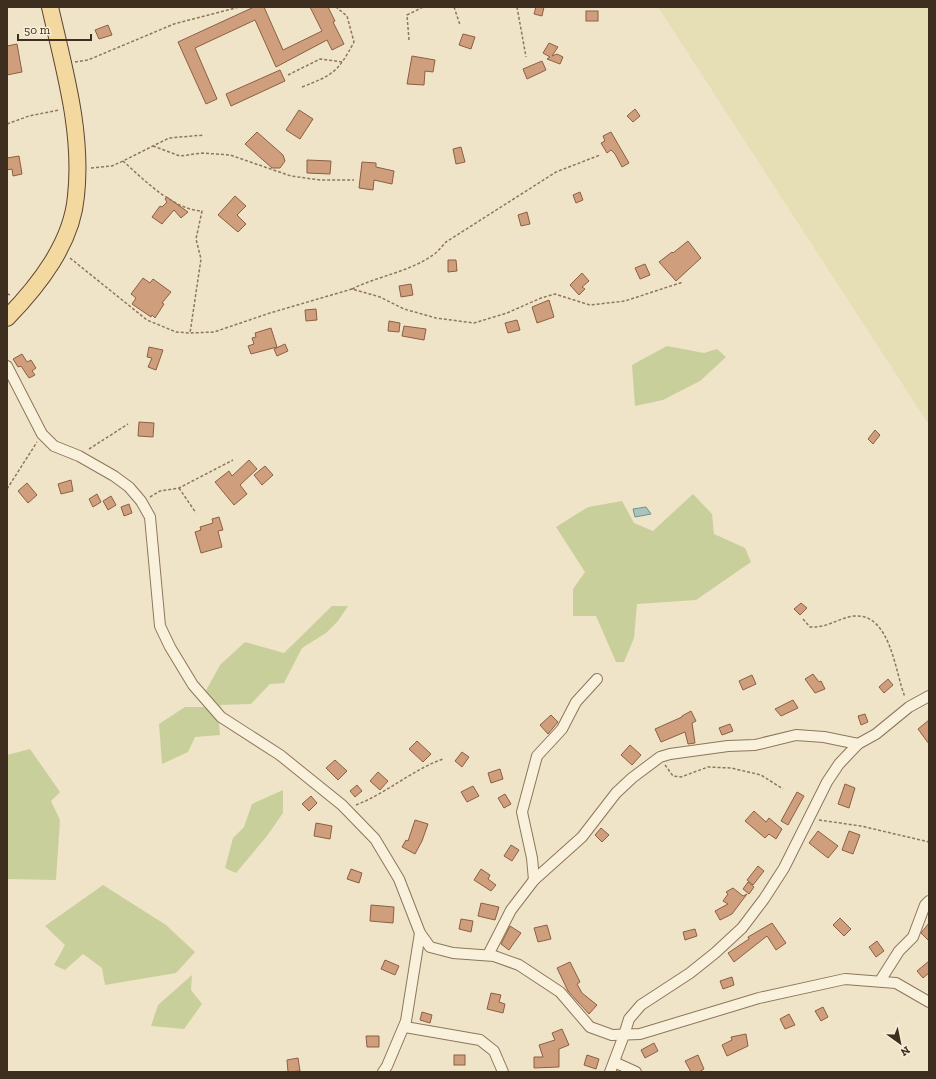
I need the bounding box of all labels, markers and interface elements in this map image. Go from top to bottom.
scale bar [18,16,91,42]
text: 50 m [24,23,51,37]
north arrow [880,1023,920,1063]
text: N [898,1043,912,1059]

